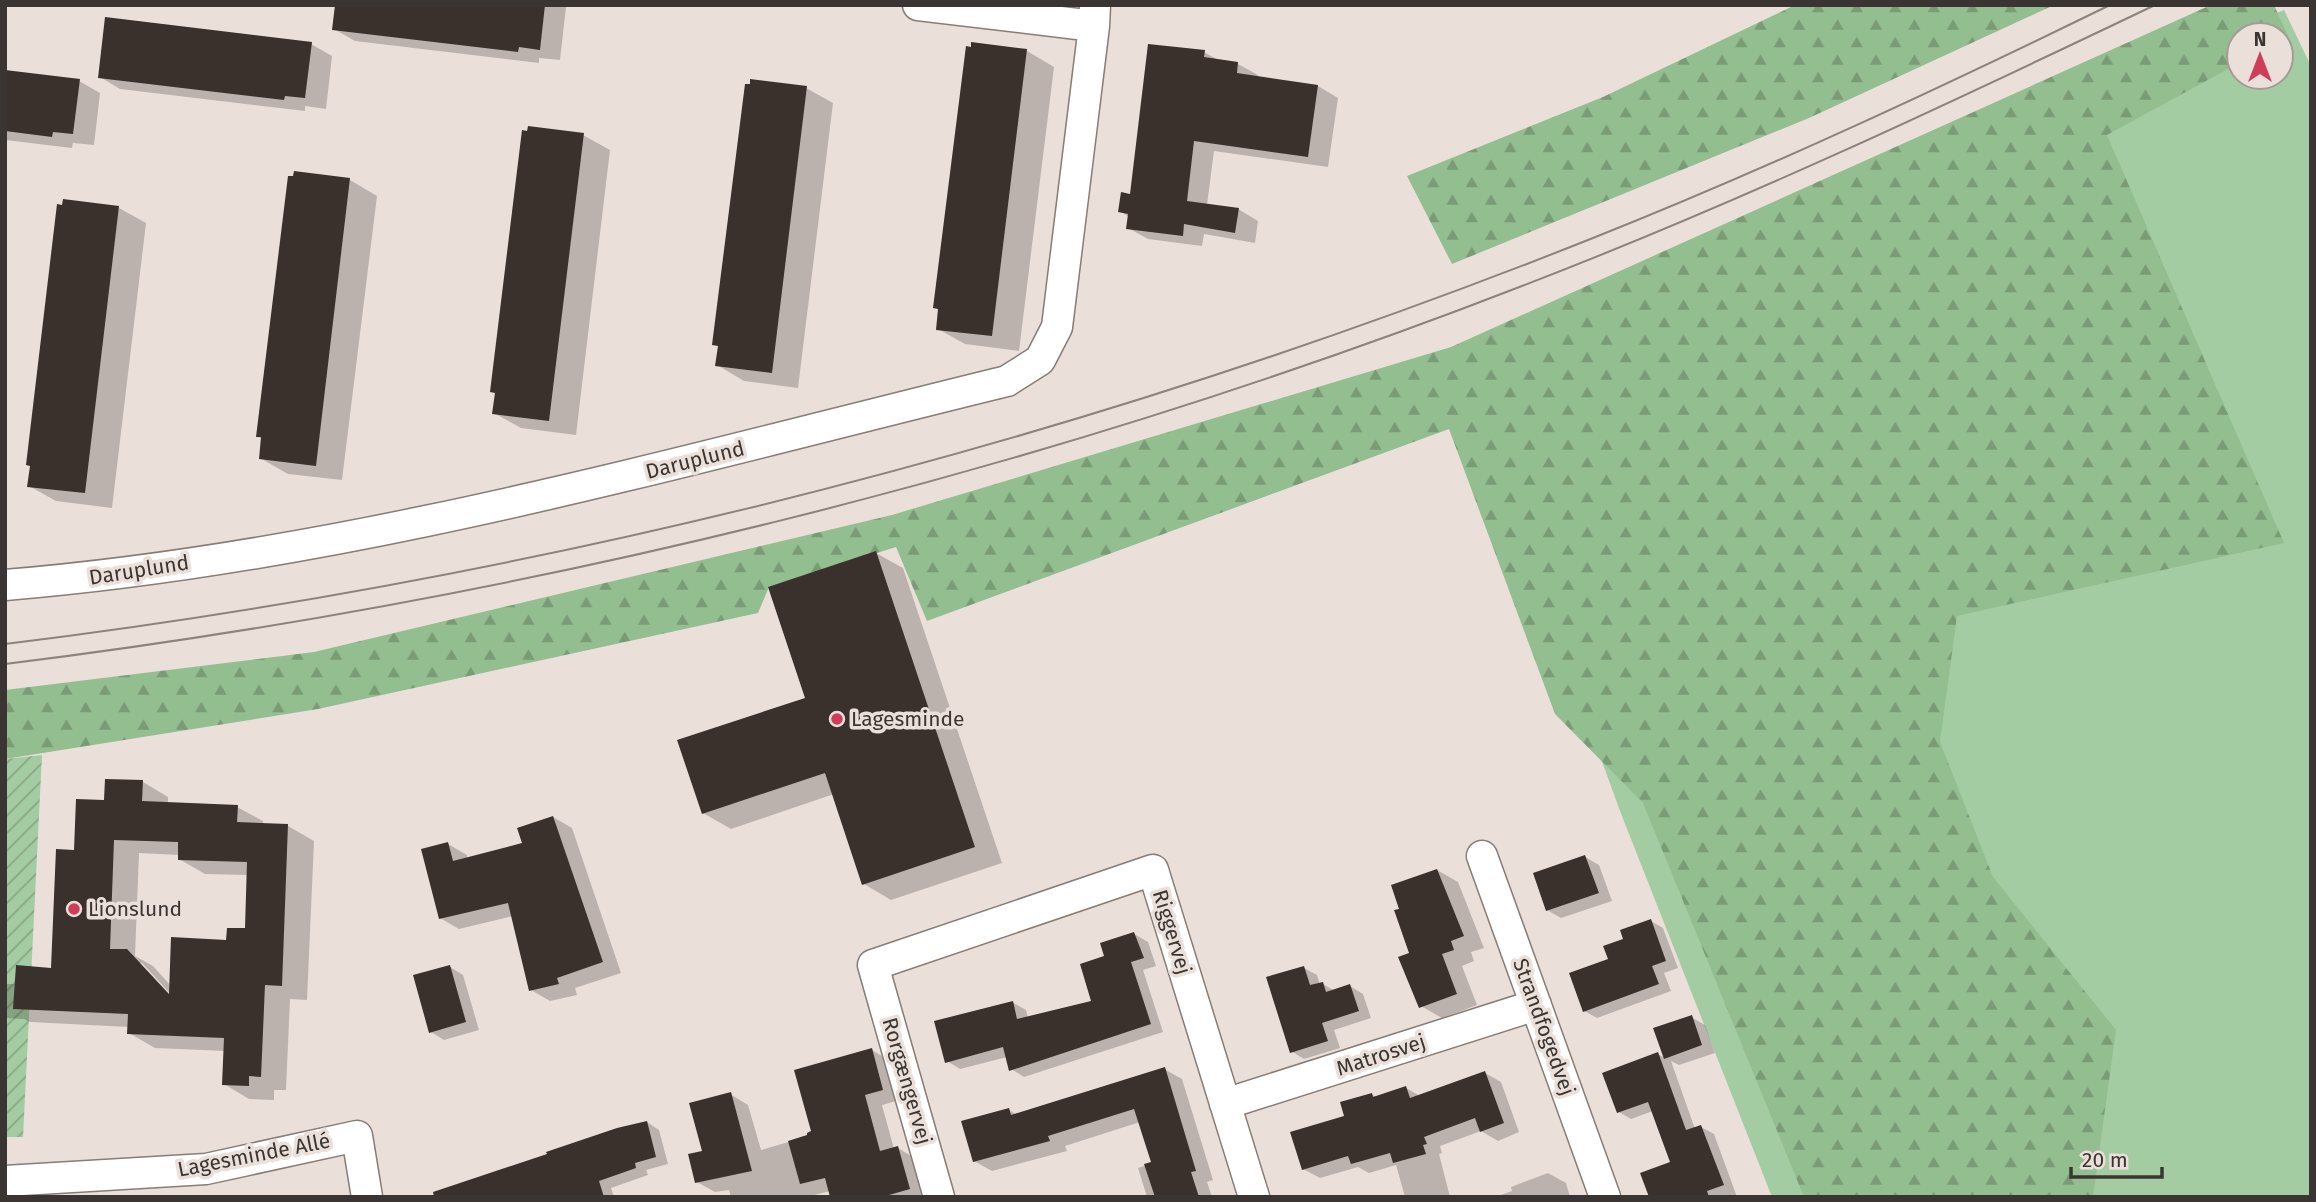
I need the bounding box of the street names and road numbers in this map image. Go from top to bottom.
street label: Daruplund [643,435,747,485]
street label: Daruplund [87,549,191,591]
street label: Riggervej [1147,886,1197,978]
street label: Strandfogedvej [1507,955,1581,1099]
street label: Rorgængervej [876,1015,938,1147]
street label: Matrosvej [1333,1028,1429,1082]
street label: Lagesminde Allé [176,1127,332,1183]

